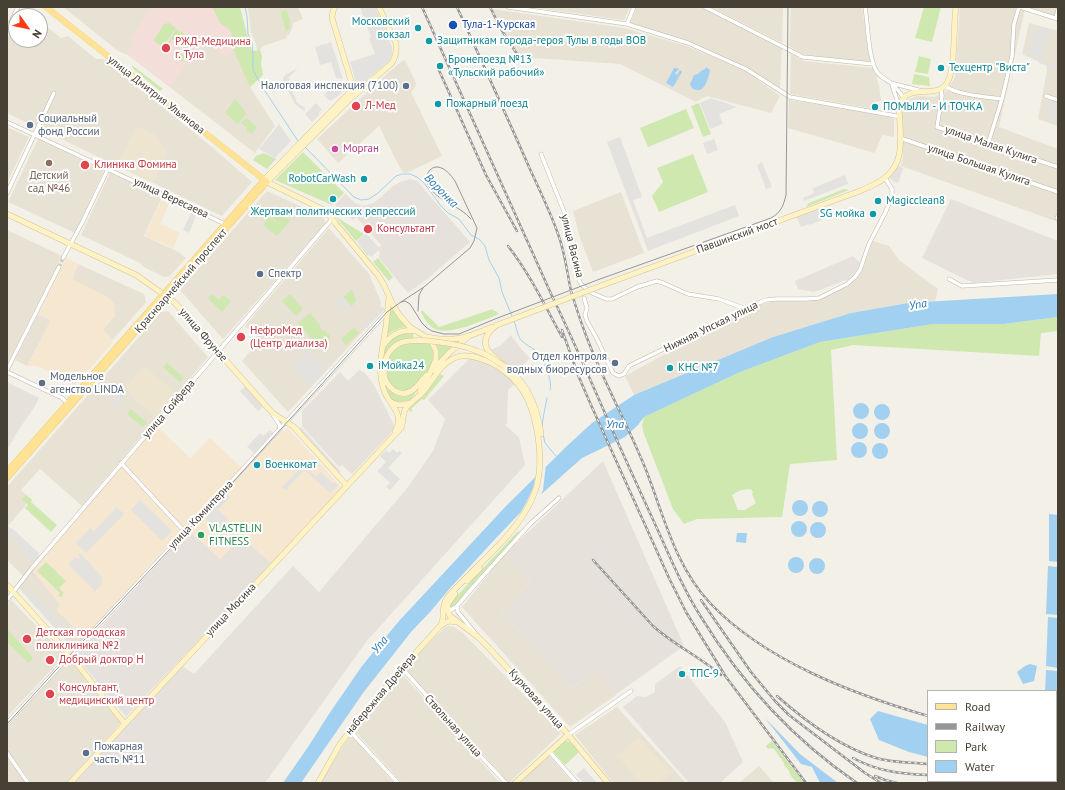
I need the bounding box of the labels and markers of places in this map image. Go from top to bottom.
place label: Московский вокзал [352,15,410,41]
place label: Тула-1-Курская [462,18,535,32]
marker: Тула-1-Курская [447,19,459,31]
marker: Московский вокзал [413,23,423,33]
place label: Защитникам города-героя Тулы в годы ВОВ [437,34,646,48]
place label: РЖД-Медицина г. Тула [175,35,251,61]
marker: Защитникам города-героя Тулы в годы ВОВ [424,36,434,46]
marker: РЖД-Медицина г. Тула [160,42,172,54]
place label: Бронепоезд №13 «Тульский рабочий» [448,53,544,79]
marker: Бронепоезд №13 «Тульский рабочий» [435,61,445,71]
place label: Техцентр "Виста" [949,61,1030,75]
marker: Техцентр "Виста" [936,63,946,73]
place label: Налоговая инспекция (7100) [261,79,398,93]
marker: Налоговая инспекция (7100) [401,81,411,91]
place label: Пожарный поезд [446,97,528,111]
place label: Л-Мед [365,99,396,113]
marker: Пожарный поезд [433,99,443,109]
marker: Л-Мед [350,100,362,112]
place label: ПОМЫЛИ - И ТОЧКА [883,100,982,114]
marker: ПОМЫЛИ - И ТОЧКА [870,102,880,112]
place label: Социальный фонд России [38,112,100,138]
marker: Социальный фонд России [25,120,35,130]
place label: Морган [343,142,379,156]
marker: Морган [330,144,340,154]
marker: Детский сад №46 [44,158,54,168]
place label: Клиника Фомина [94,158,177,172]
marker: Клиника Фомина [79,159,91,171]
place label: Детский сад №46 [28,169,70,195]
place label: RobotCarWash [288,172,356,186]
marker: RobotCarWash [359,174,369,184]
marker: Жертвам политических репрессий [328,194,338,204]
place label: Magicclean8 [886,194,945,208]
marker: Magicclean8 [873,196,883,206]
place label: Жертвам политических репрессий [250,205,416,219]
place label: SG мойка [820,207,865,221]
marker: SG мойка [868,209,878,219]
place label: Консультант [377,222,435,236]
marker: Консультант [362,223,374,235]
place label: Спектр [268,267,301,281]
marker: Спектр [255,269,265,279]
place label: НефроМед (Центр диализа) [250,324,328,350]
marker: НефроМед (Центр диализа) [235,331,247,343]
place label: Отдел контроля водных биоресурсов [507,350,607,376]
marker: Отдел контроля водных биоресурсов [610,358,620,368]
place label: iМойка24 [378,359,424,373]
marker: iМойка24 [365,361,375,371]
place label: КНС №7 [678,361,719,375]
marker: КНС №7 [665,363,675,373]
place label: Модельное агенство LINDA [50,370,124,396]
marker: Модельное агенство LINDA [37,378,47,388]
place label: Военкомат [265,458,317,472]
marker: Военкомат [252,460,262,470]
place label: VLASTELIN FITNESS [209,522,262,548]
marker: VLASTELIN FITNESS [196,530,206,540]
place label: Детская городская поликлиника №2 [36,626,125,652]
marker: Детская городская поликлиника №2 [21,633,33,645]
place label: Добрый доктор Н [59,653,144,667]
marker: Добрый доктор Н [44,654,56,666]
place label: ТПС-9 [690,667,719,681]
marker: ТПС-9 [677,669,687,679]
place label: Консультант, медицинский центр [59,681,154,707]
marker: Консультант, медицинский центр [44,688,56,700]
place label: Пожарная часть №11 [94,740,145,766]
marker: Пожарная часть №11 [81,748,91,758]

